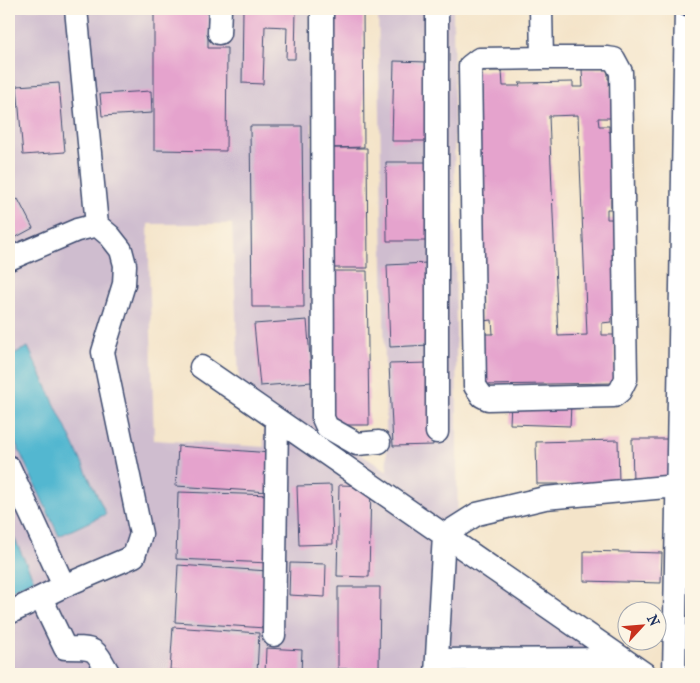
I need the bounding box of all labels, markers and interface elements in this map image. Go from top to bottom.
north arrow [618,600,668,650]
text: N [643,612,663,629]

